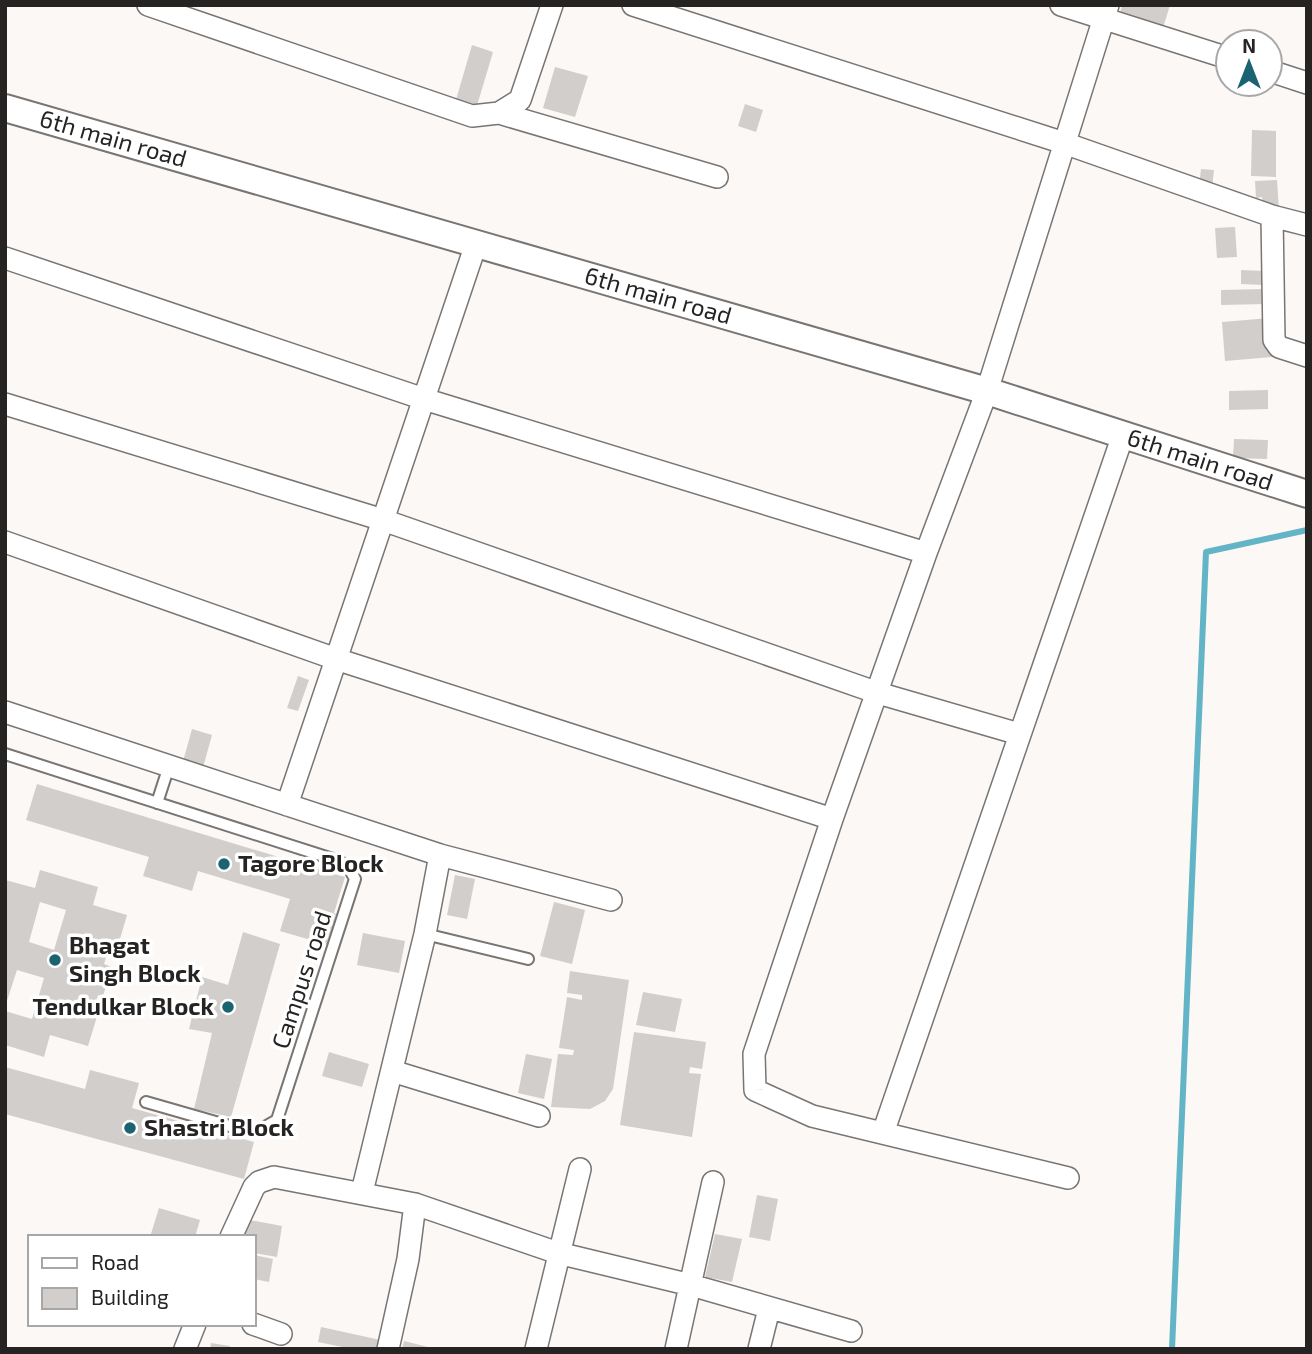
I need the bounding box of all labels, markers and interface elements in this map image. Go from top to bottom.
north arrow [1214,28,1284,98]
text: N [1242,34,1256,57]
street label: 6th main road [37,103,190,172]
street label: 6th main road [582,260,735,329]
street label: 6th main road [1124,421,1277,496]
place label: Tagore Block [238,848,384,877]
marker: Tagore Block [216,856,232,872]
street label: Campus road [265,907,336,1052]
place label: Bhagat Singh Block [69,930,201,987]
marker: Bhagat Singh Block [47,952,63,968]
place label: Tendulkar Block [32,991,215,1020]
marker: Tendulkar Block [220,999,236,1015]
place label: Shastri Block [144,1112,294,1141]
marker: Shastri Block [122,1120,138,1136]
legend [28,1235,256,1326]
text: Road [91,1249,139,1274]
text: Building [91,1284,169,1309]

